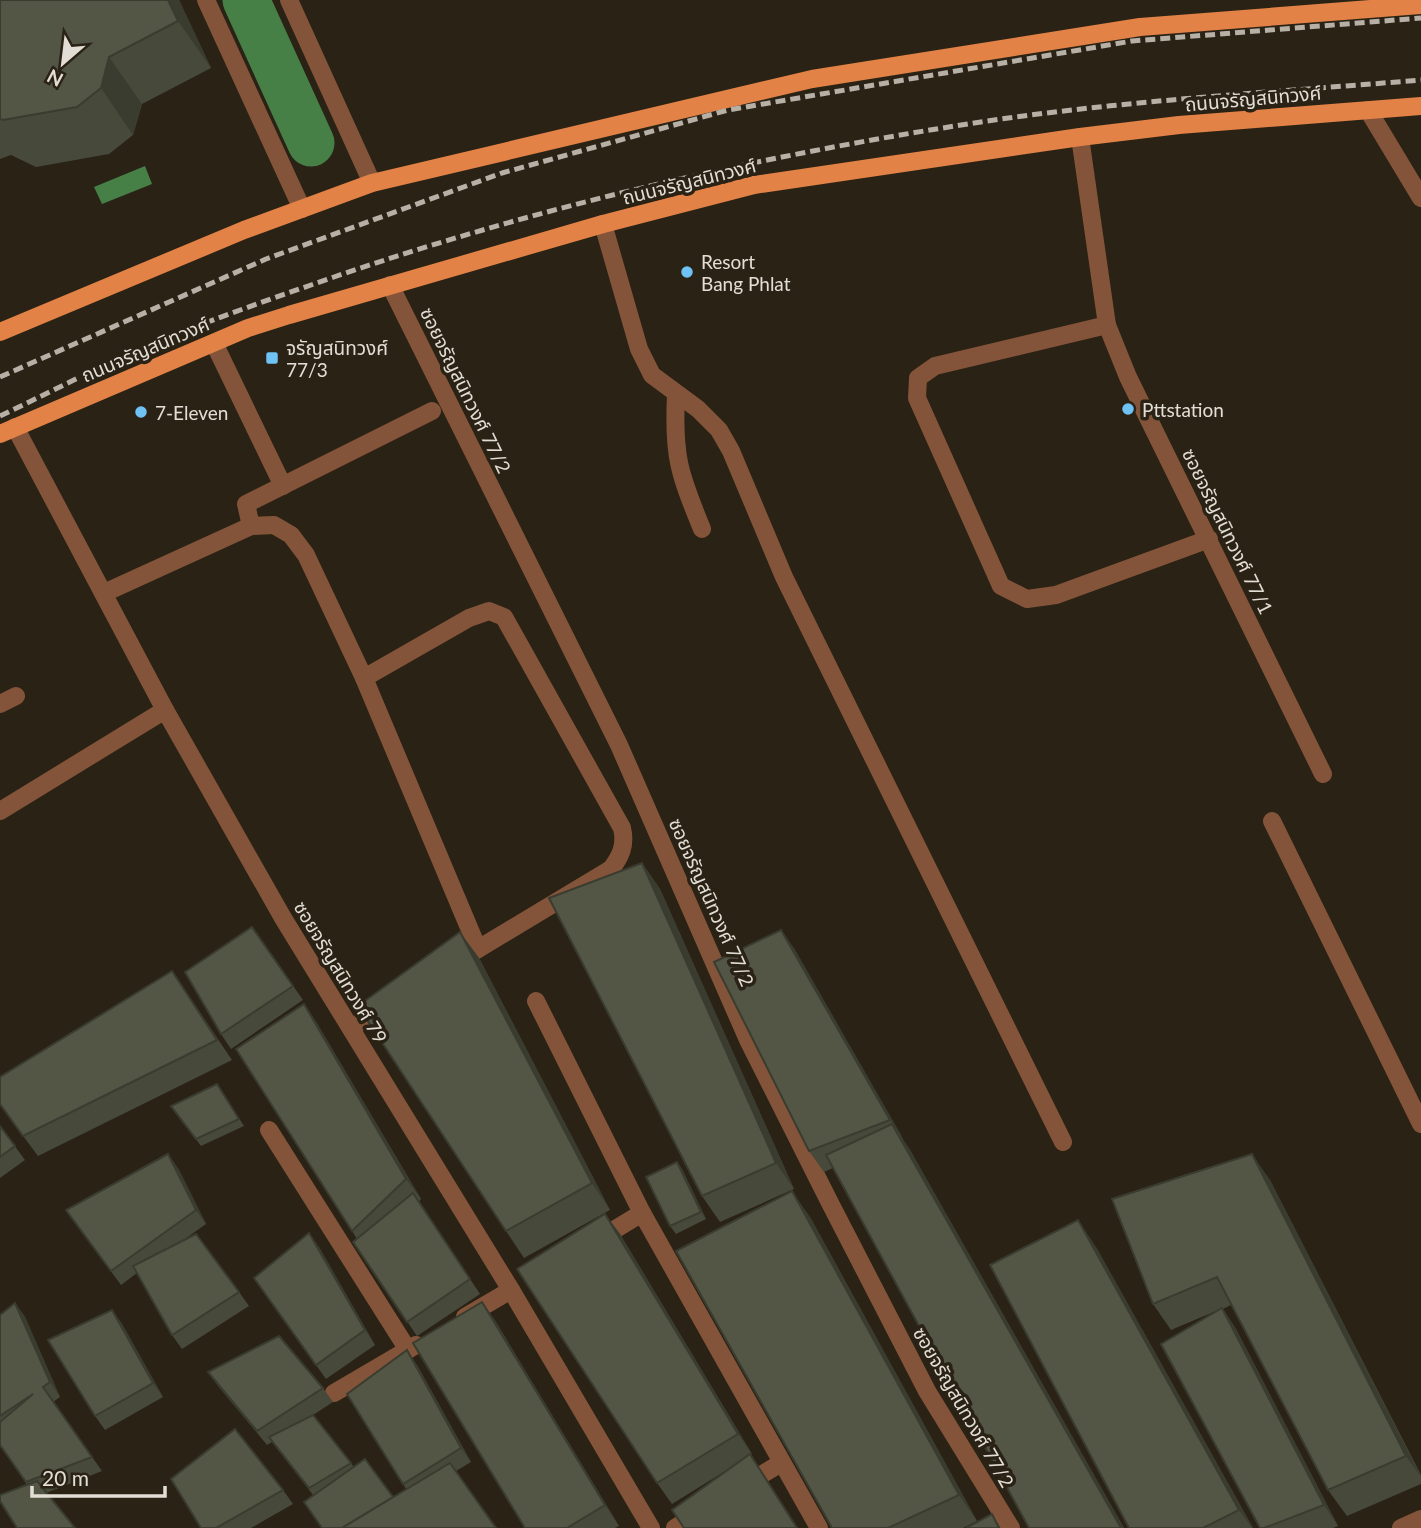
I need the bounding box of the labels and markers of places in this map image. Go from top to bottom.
place label: Resort Bang Phlat [701,250,791,295]
marker: Resort Bang Phlat [679,264,695,280]
place label: จรัญสนิทวงศ์ 77/3 [286,336,388,381]
marker: จรัญสนิทวงศ์ 77/3 [264,350,280,366]
place label: Pttstation [1142,398,1224,421]
place label: 7-Eleven [155,401,228,424]
marker: Pttstation [1120,401,1136,417]
marker: 7-Eleven [133,404,149,420]

